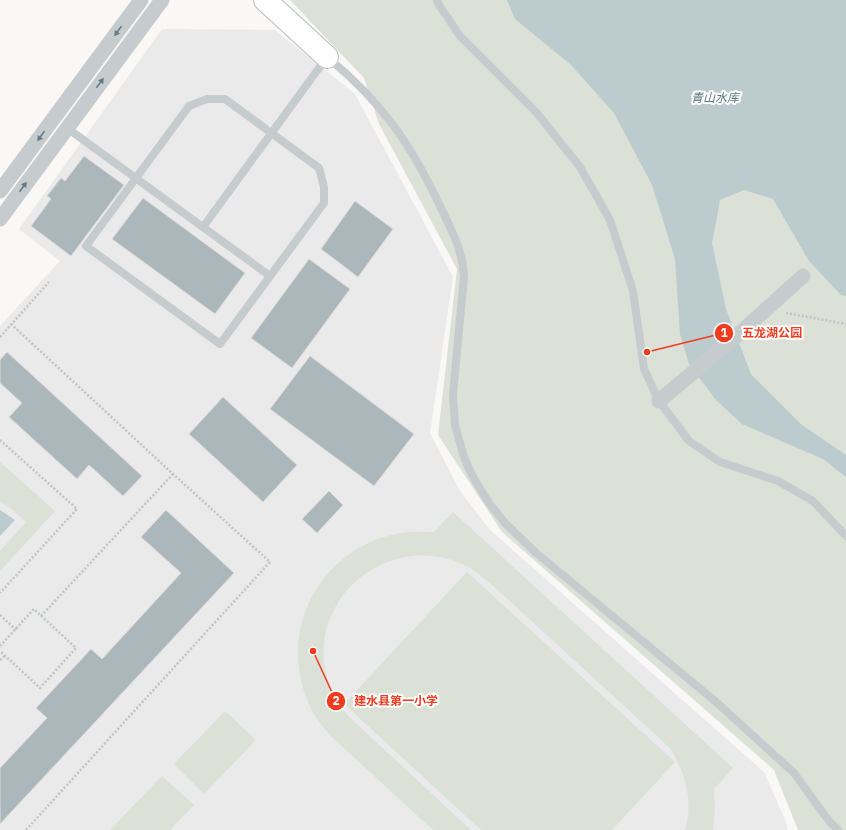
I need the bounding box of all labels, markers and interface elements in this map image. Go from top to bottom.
one-way arrow [114,26,122,37]
one-way arrow [96,77,104,88]
water label: 青山水库 [691,90,741,105]
one-way arrow [37,131,45,141]
one-way arrow [19,182,27,193]
callout: 五龙湖公园 [714,321,810,345]
text: 1 [720,325,728,340]
text: 五龙湖公园 [742,325,802,340]
callout: 建水县第一小学 [326,689,446,713]
text: 2 [332,693,340,708]
text: 建水县第一小学 [354,693,438,708]

